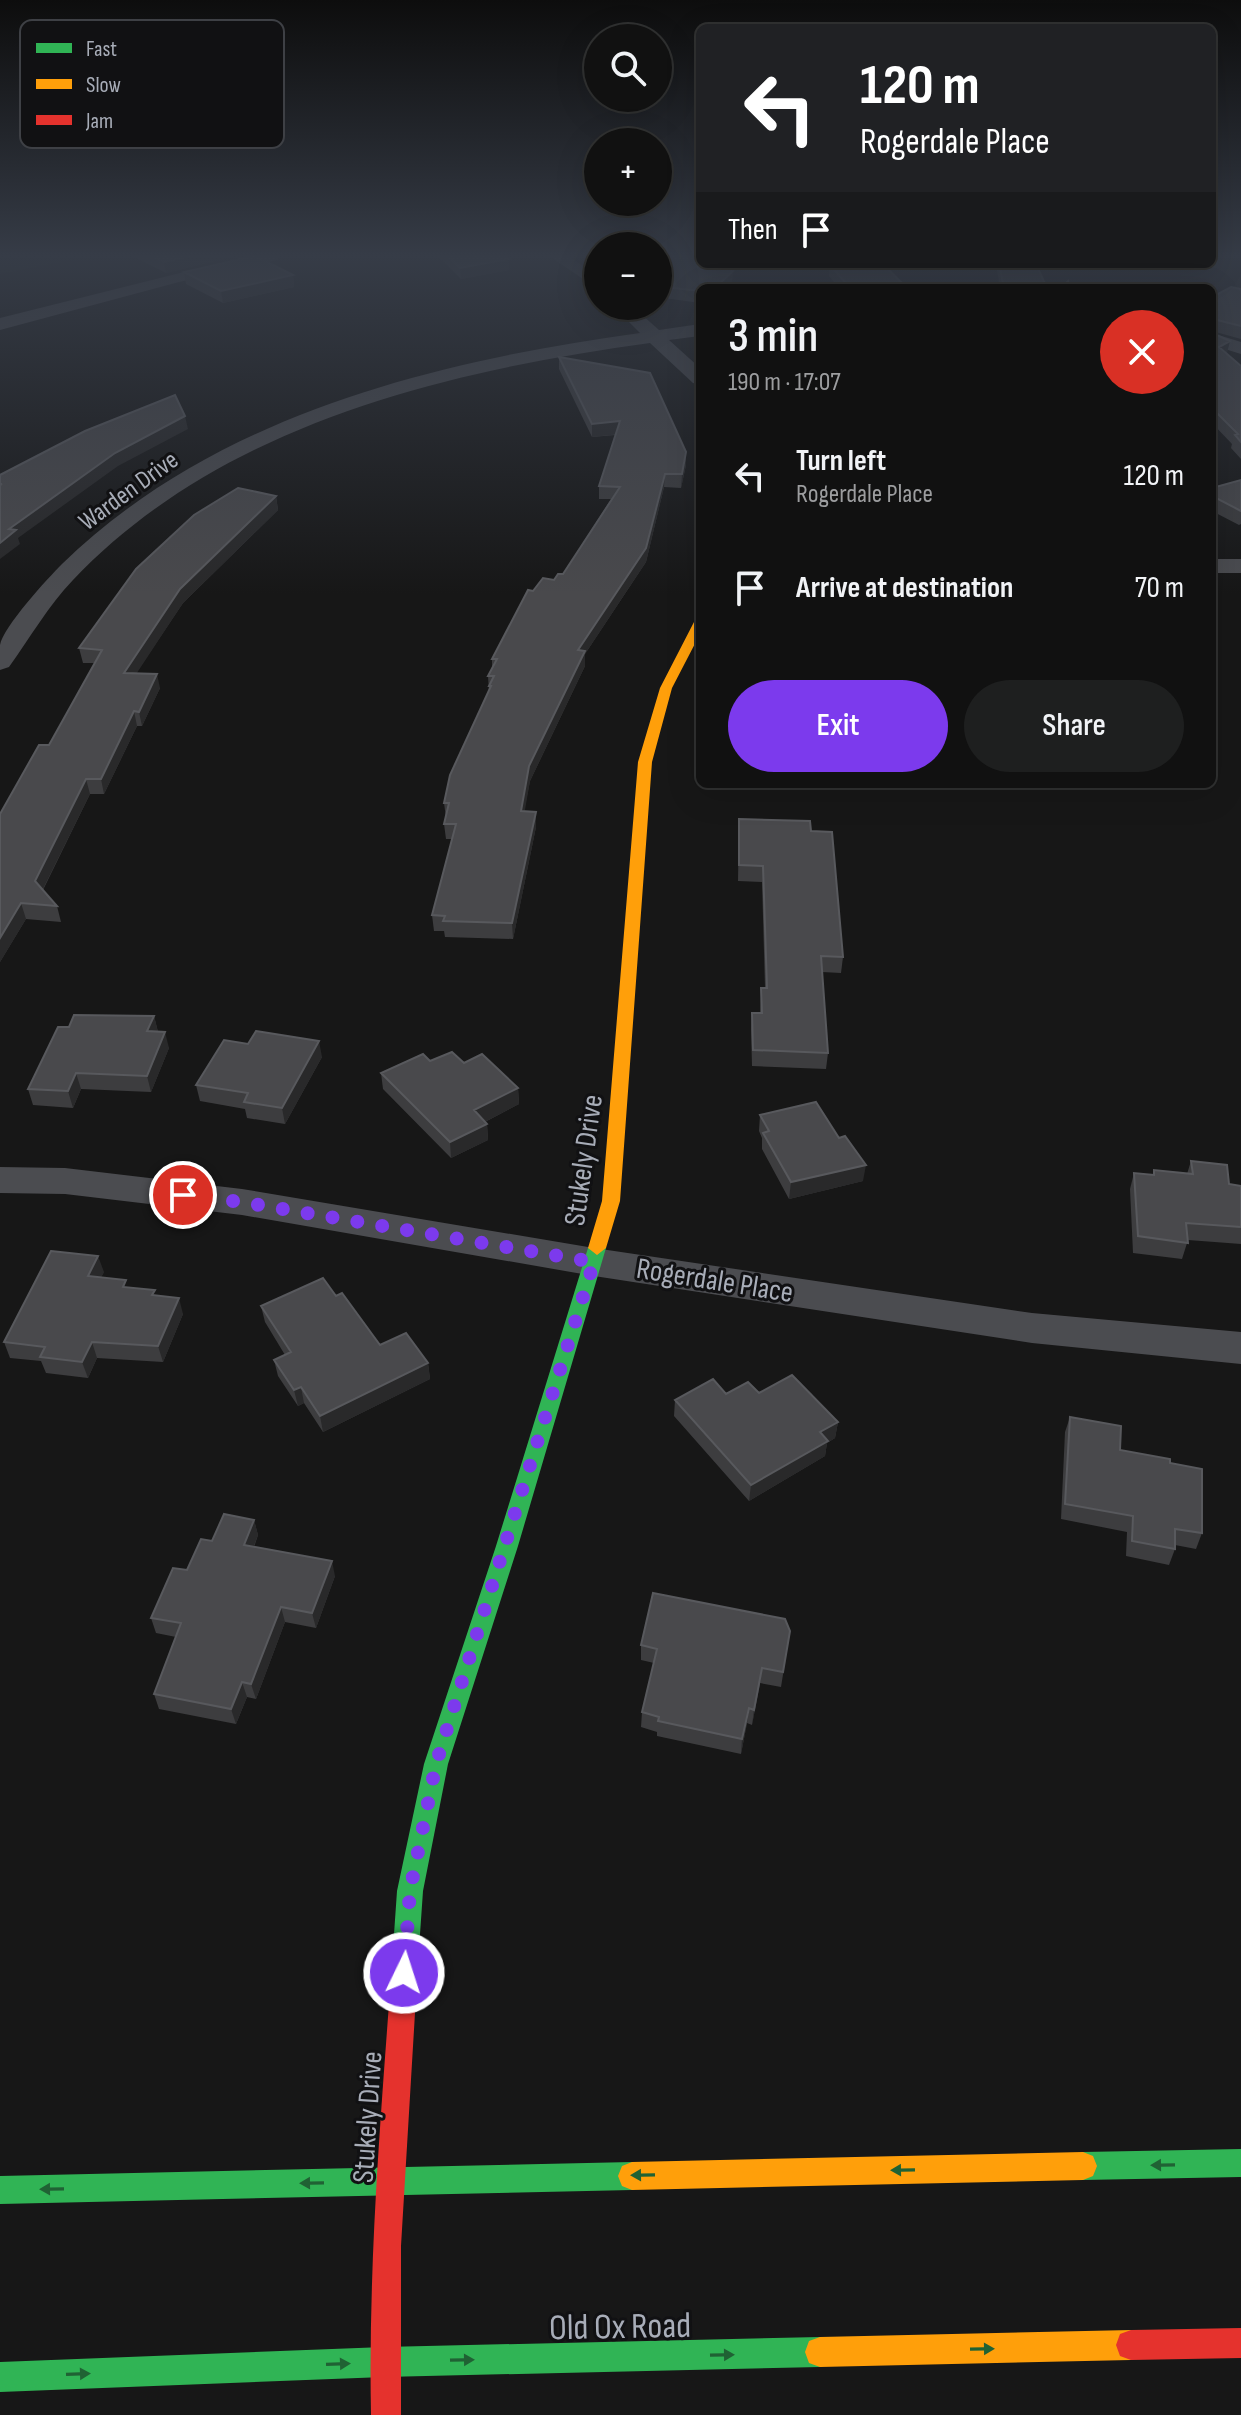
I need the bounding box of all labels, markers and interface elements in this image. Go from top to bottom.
legend [20,20,284,148]
map controls [584,24,672,320]
button: search [584,24,672,112]
text: Fast [86,36,117,63]
text: 120 m [860,53,980,120]
icon: left [728,56,832,160]
text: Slow [86,72,121,99]
text: Jam [85,108,113,135]
text: Rogerdale Place [860,121,1050,164]
button: + [584,128,672,216]
icon: arrive [794,208,838,252]
text: Then [728,212,778,248]
button: − [584,232,672,320]
text: 3 min [728,308,818,365]
button: close [1100,310,1184,394]
text: 190 m · 17:07 [728,367,841,398]
text: Turn left [796,443,886,479]
street label: Warden Drive [73,445,185,538]
icon: left [728,454,772,498]
text: 120 m [1123,458,1184,494]
text: Rogerdale Place [796,479,933,510]
icon: arrive [728,566,772,610]
text: Arrive at destination [796,570,1013,606]
text: 70 m [1135,570,1184,606]
button: Exit [728,680,948,772]
button: Share [964,680,1184,772]
street label: Stukely Drive [557,1092,611,1228]
pin [149,1161,217,1229]
icon: arrive [161,1173,205,1217]
street label: Rogerdale Place [634,1251,796,1311]
position arrow [362,1931,446,2015]
street label: Stukely Drive [345,2050,391,2184]
one-way arrow [1150,2158,1175,2171]
one-way arrow [890,2163,915,2176]
one-way arrow [630,2169,655,2182]
one-way arrow [299,2177,324,2189]
one-way arrow [39,2182,64,2195]
street label: Old Ox Road [549,2305,691,2350]
one-way arrow [970,2343,995,2355]
one-way arrow [710,2348,735,2361]
one-way arrow [450,2354,475,2367]
one-way arrow [326,2357,351,2370]
one-way arrow [66,2367,91,2380]

